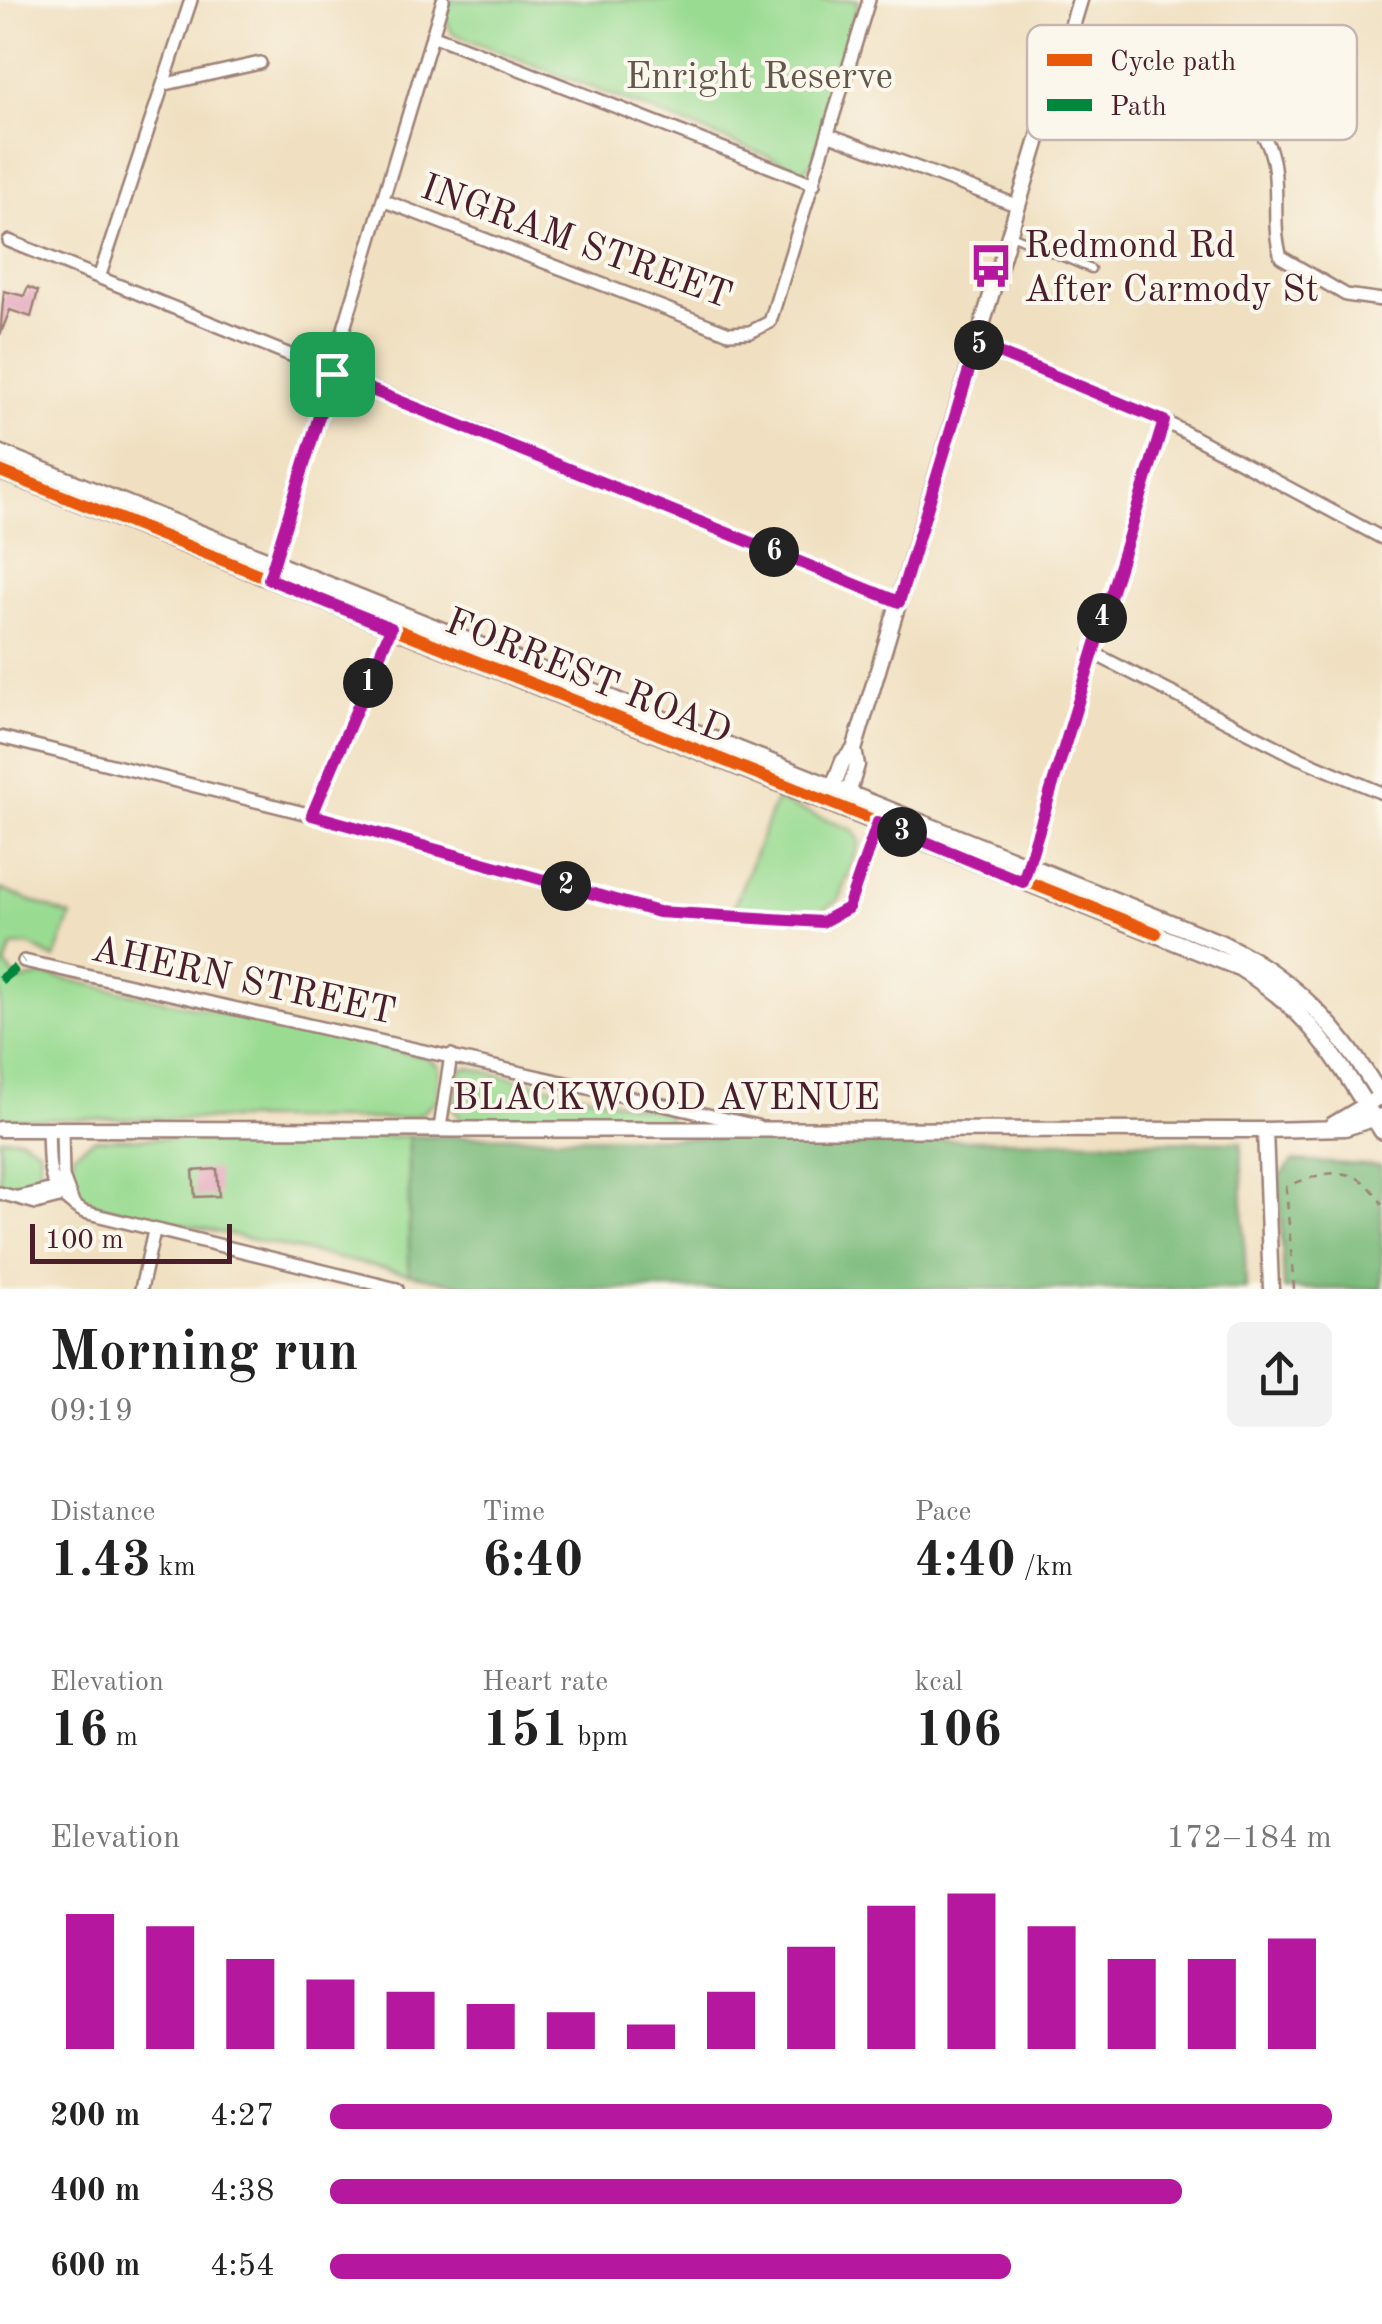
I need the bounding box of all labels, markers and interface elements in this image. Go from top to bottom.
legend [1027,25,1357,140]
text: Cycle path [1110,49,1236,77]
park label: Enright Reserve [625,59,893,97]
text: Path [1110,94,1167,122]
street label: INGRAM STREET [415,169,736,317]
place label: Redmond Rd After Carmody St [1024,228,1319,310]
bus stop icon: Redmond Rd After Carmody St [967,242,1015,290]
pin: 5 [954,320,1004,370]
text: 5 [971,331,987,359]
pin [290,332,375,417]
icon: arrive [305,347,360,402]
pin: 6 [749,527,799,577]
text: 6 [766,538,782,566]
pin: 4 [1077,593,1127,643]
street label: FORREST ROAD [440,603,736,752]
text: 4 [1094,604,1110,632]
pin: 1 [343,658,393,708]
text: 1 [360,669,376,697]
pin: 3 [877,807,927,857]
text: 3 [894,818,910,846]
pin: 2 [541,861,591,911]
text: 2 [558,872,574,900]
street label: AHERN STREET [88,931,399,1033]
street label: BLACKWOOD AVENUE [452,1080,880,1118]
scale bar [30,1219,232,1264]
text: 100 m [45,1227,124,1255]
button: share [1227,1322,1332,1427]
text: Morning run [50,1327,359,1382]
text: 09:19 [50,1396,133,1428]
text: Distance [50,1499,155,1527]
text: Time [482,1499,545,1527]
text: Pace [915,1499,971,1527]
text: 1.43 [50,1537,151,1587]
text: 6:40 [482,1537,583,1587]
text: 4:40 [915,1537,1016,1587]
text: km [151,1554,196,1582]
text: /km [1016,1554,1073,1582]
text: Elevation [50,1669,164,1697]
text: Heart rate [482,1669,608,1697]
text: kcal [915,1669,963,1697]
text: 16 [50,1707,108,1757]
text: 151 [482,1707,569,1757]
text: 106 [915,1707,1002,1757]
text: m [108,1724,138,1752]
text: bpm [569,1724,628,1752]
text: Elevation [50,1823,180,1855]
text: 172–184 m [1166,1823,1332,1855]
text: 200 m [50,2101,140,2133]
text: 4:27 [210,2101,275,2133]
text: 400 m [50,2176,140,2208]
text: 4:38 [210,2176,275,2208]
text: 600 m [50,2251,140,2283]
text: 4:54 [210,2251,275,2283]

